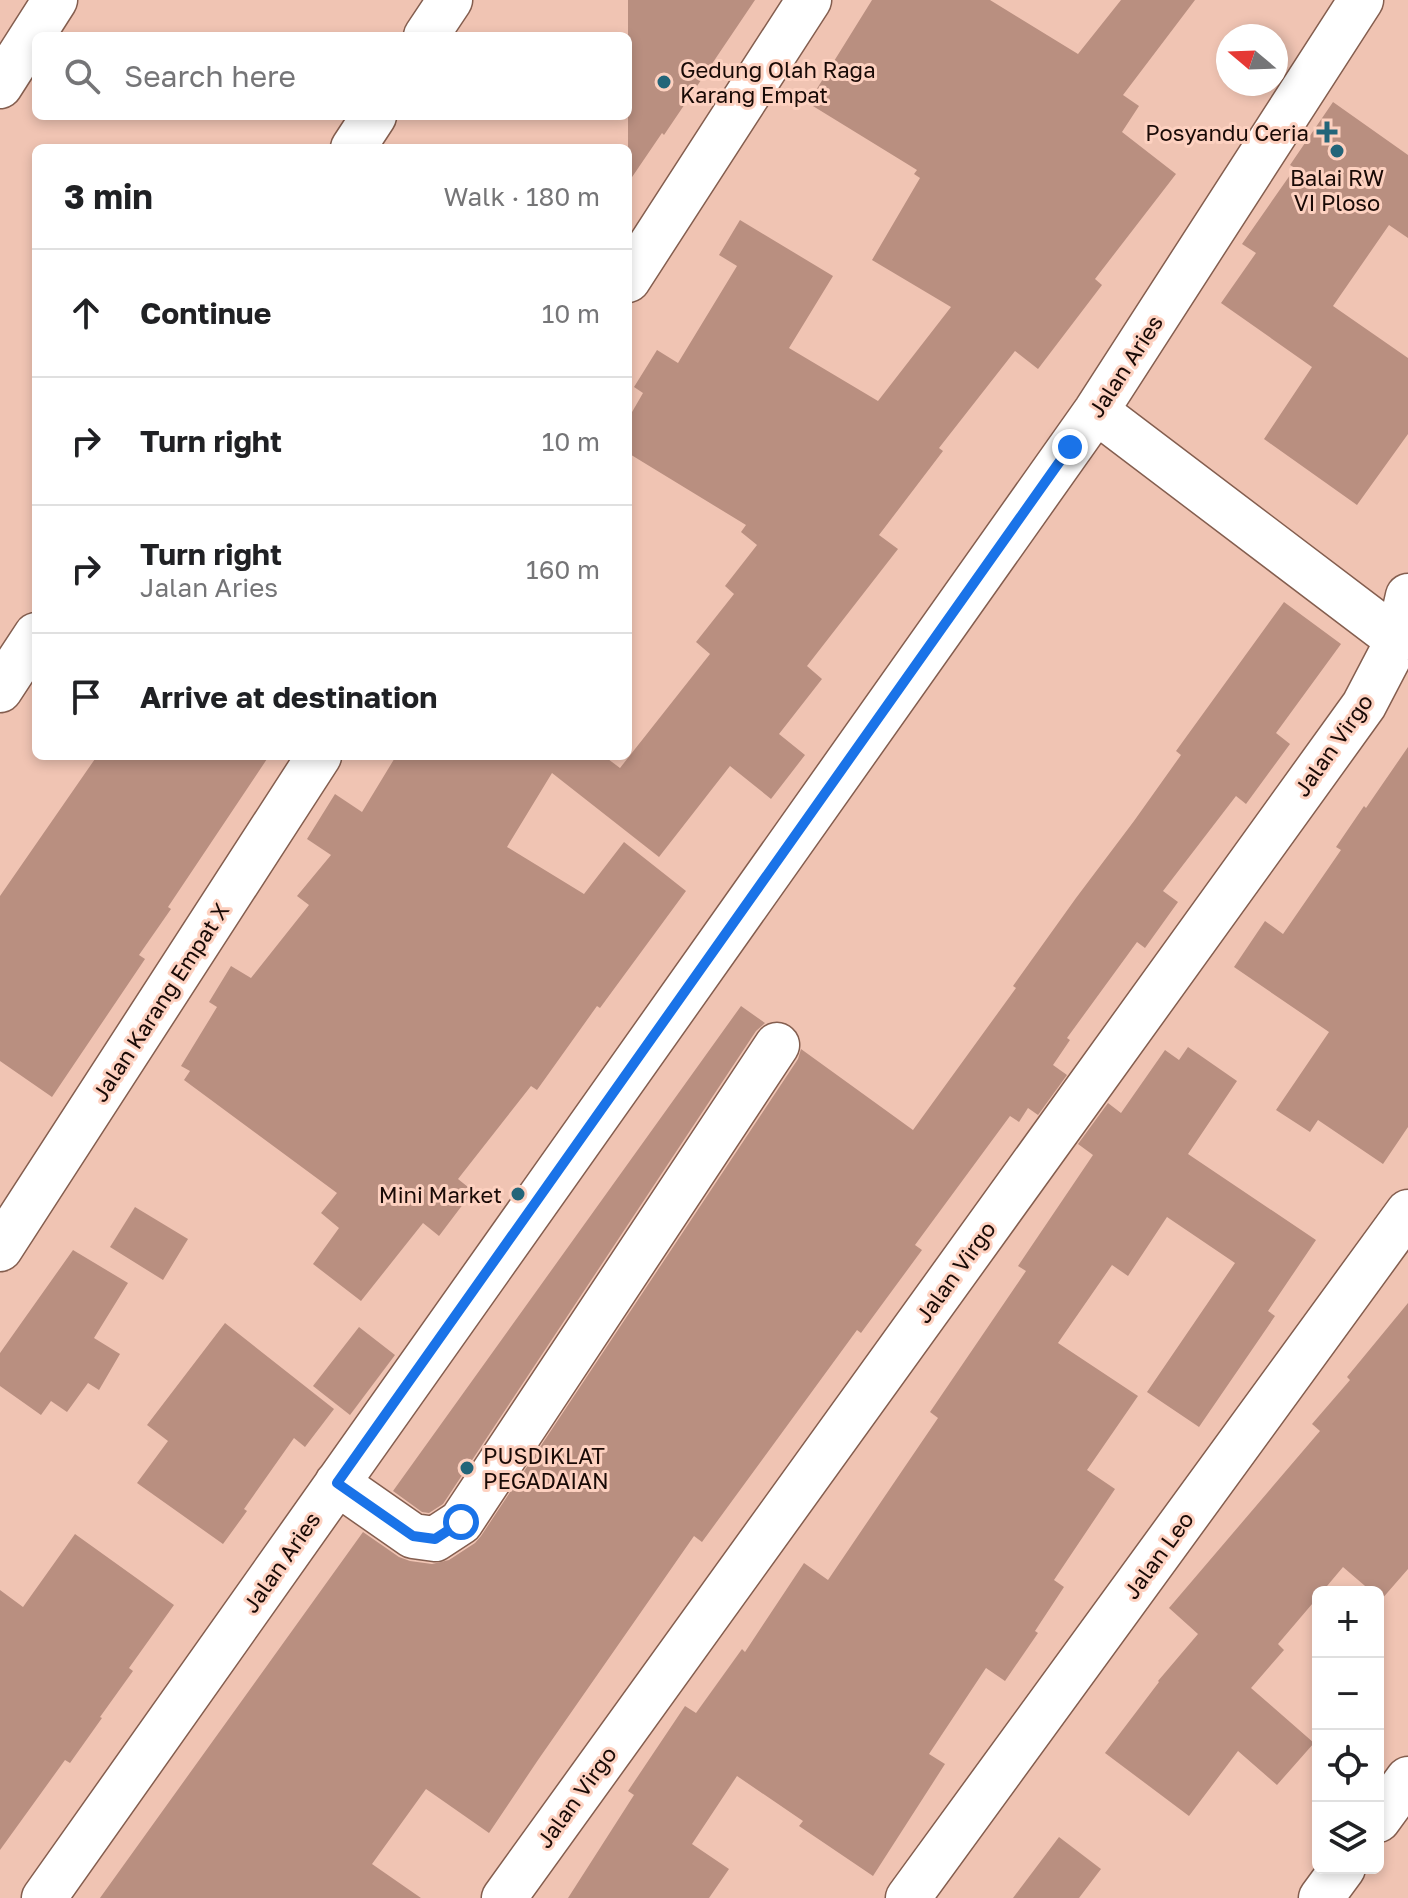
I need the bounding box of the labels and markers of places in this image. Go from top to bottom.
place label: Gedung Olah Raga Karang Empat [680,56,876,108]
marker: Gedung Olah Raga Karang Empat [655,73,673,91]
place label: Posyandu Ceria [1145,119,1309,146]
marker: Posyandu Ceria [1316,121,1338,143]
marker: Balai RW VI Ploso [1328,142,1346,160]
place label: Balai RW VI Ploso [1290,164,1384,216]
place label: Mini Market [379,1181,502,1208]
marker: Mini Market [509,1185,527,1203]
place label: PUSDIKLAT PEGADAIAN [483,1442,609,1494]
marker: PUSDIKLAT PEGADAIAN [458,1459,476,1477]

